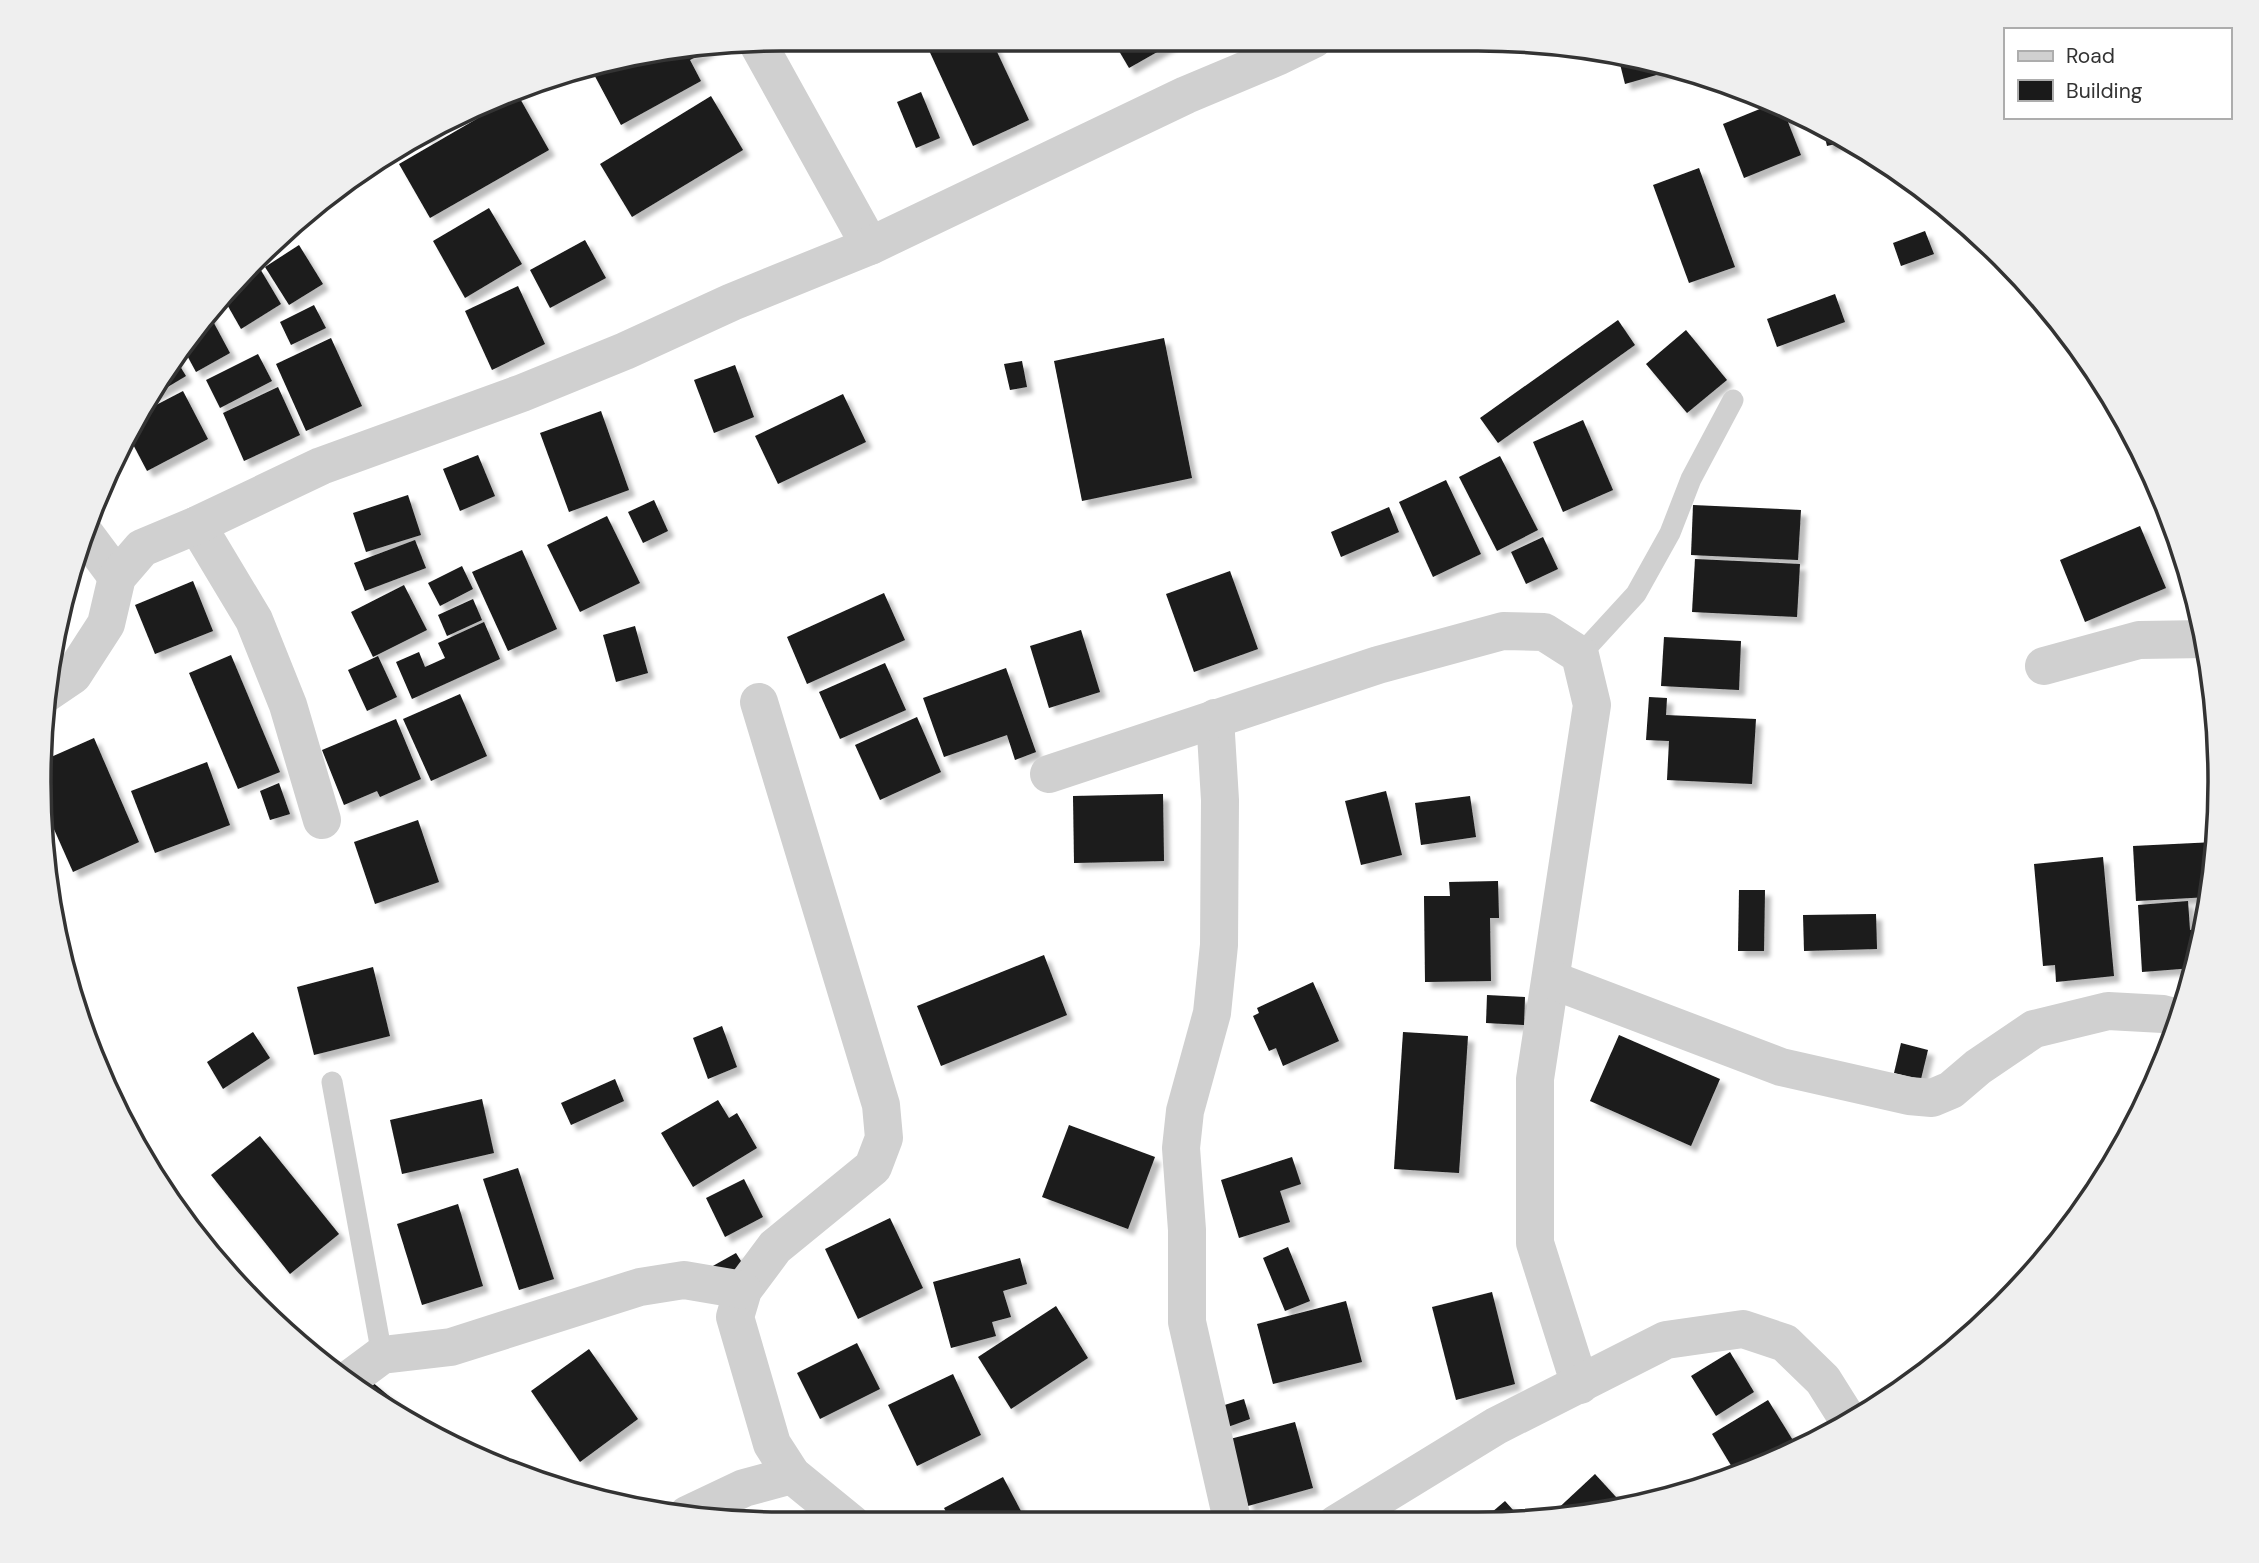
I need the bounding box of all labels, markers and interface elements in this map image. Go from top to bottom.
legend [2004,28,2231,119]
text: Road [2066,42,2115,70]
text: Building [2066,77,2143,105]

